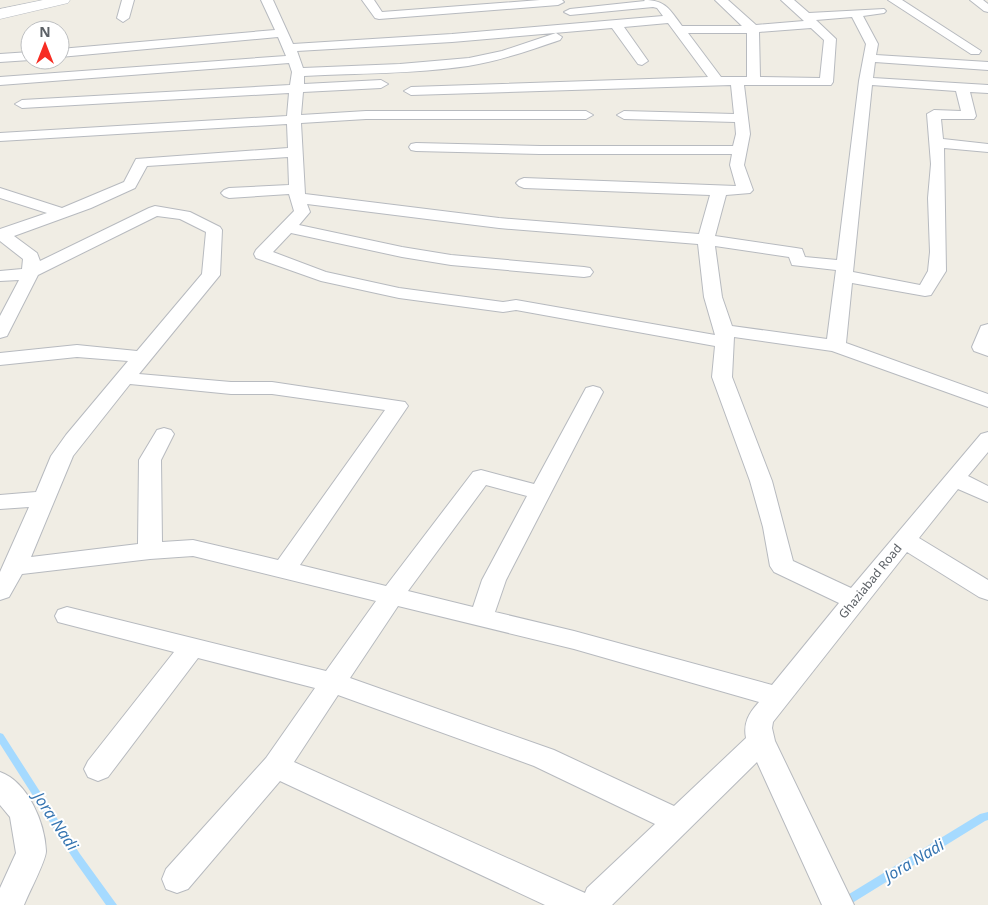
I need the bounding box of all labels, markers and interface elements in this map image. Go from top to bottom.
north arrow [20,20,70,70]
text: N [39,22,51,41]
street label: Ghaziabad Road [835,540,905,622]
water label: Jora Nadi [27,785,84,855]
water label: Jora Nadi [877,833,949,888]

